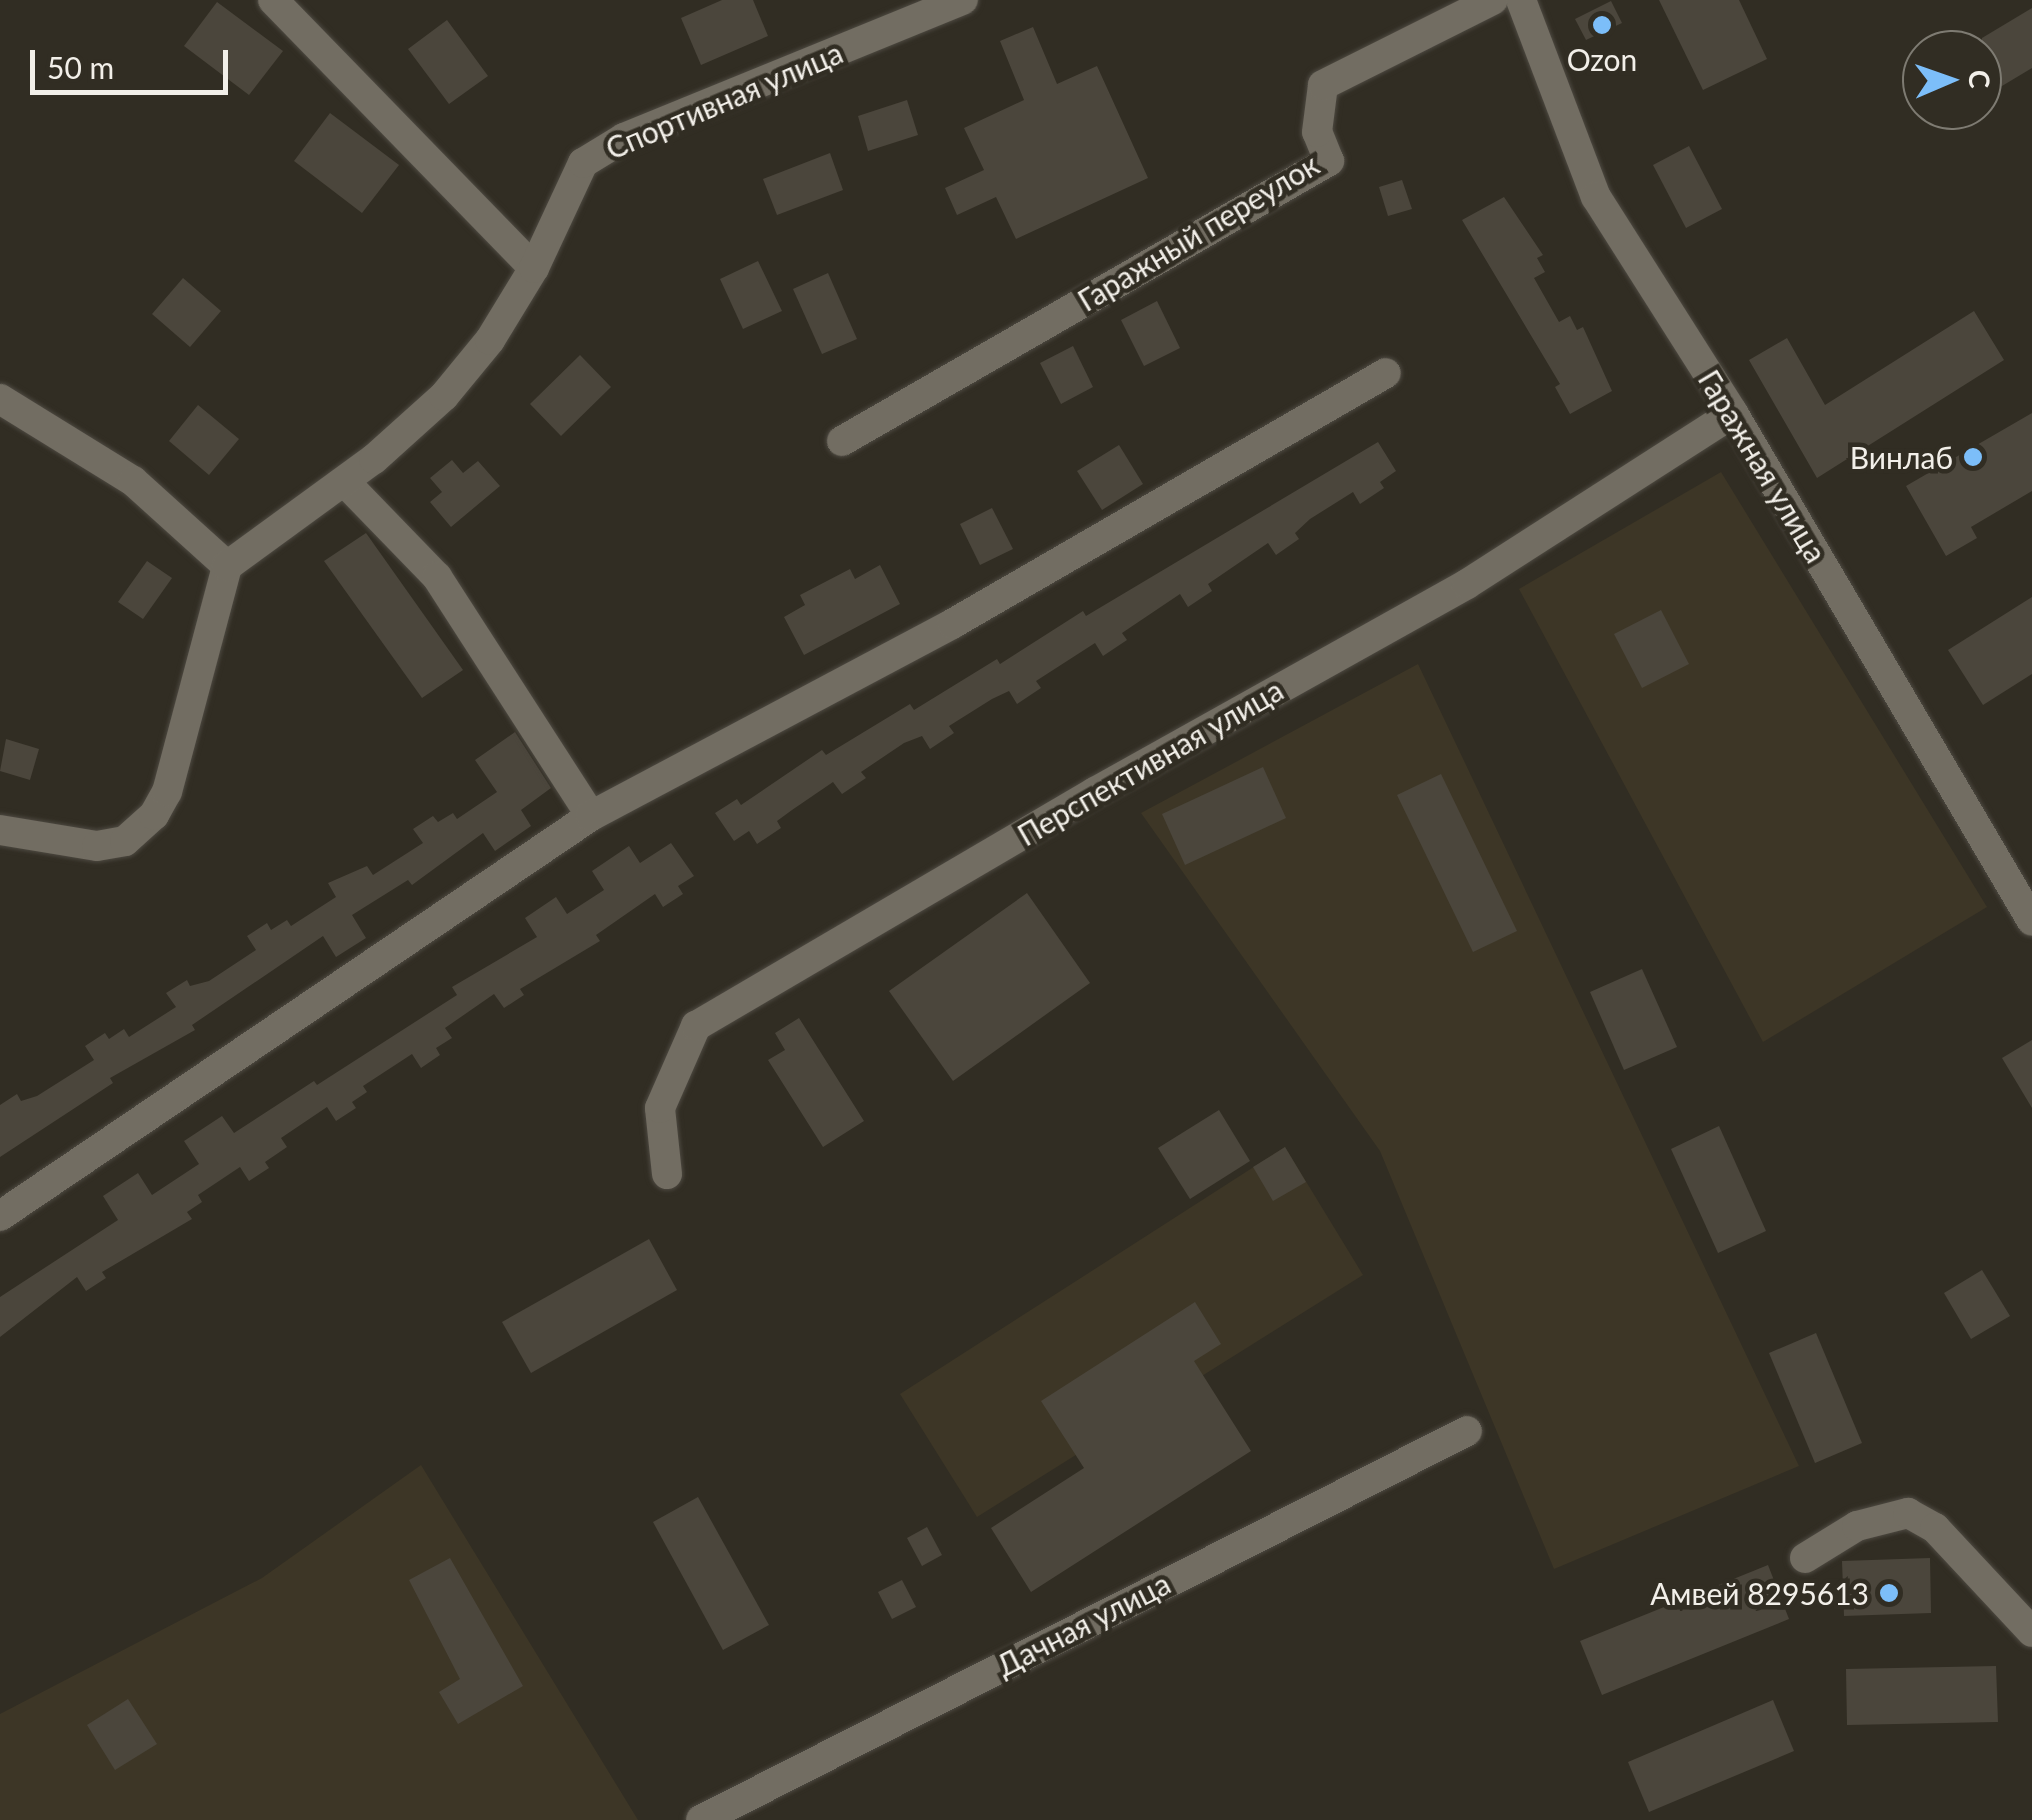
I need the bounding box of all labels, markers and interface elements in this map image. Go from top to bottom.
marker: Ozon [1591,14,1613,36]
scale bar [35,30,232,92]
north arrow [1902,30,2002,130]
street label: Спортивная улица [600,34,848,166]
place label: Ozon [1567,41,1637,77]
text: 50 m [47,49,114,85]
text: С [1963,69,1997,89]
street label: Гаражный переулок [1071,146,1325,318]
street label: Гаражная улица [1691,363,1835,569]
place label: Винлаб [1850,439,1953,475]
marker: Винлаб [1962,446,1984,468]
street label: Перспективная улица [1011,671,1289,853]
street label: Дачная улица [990,1565,1176,1683]
place label: Амвей 8295613 [1650,1575,1869,1611]
marker: Амвей 8295613 [1878,1582,1900,1604]

